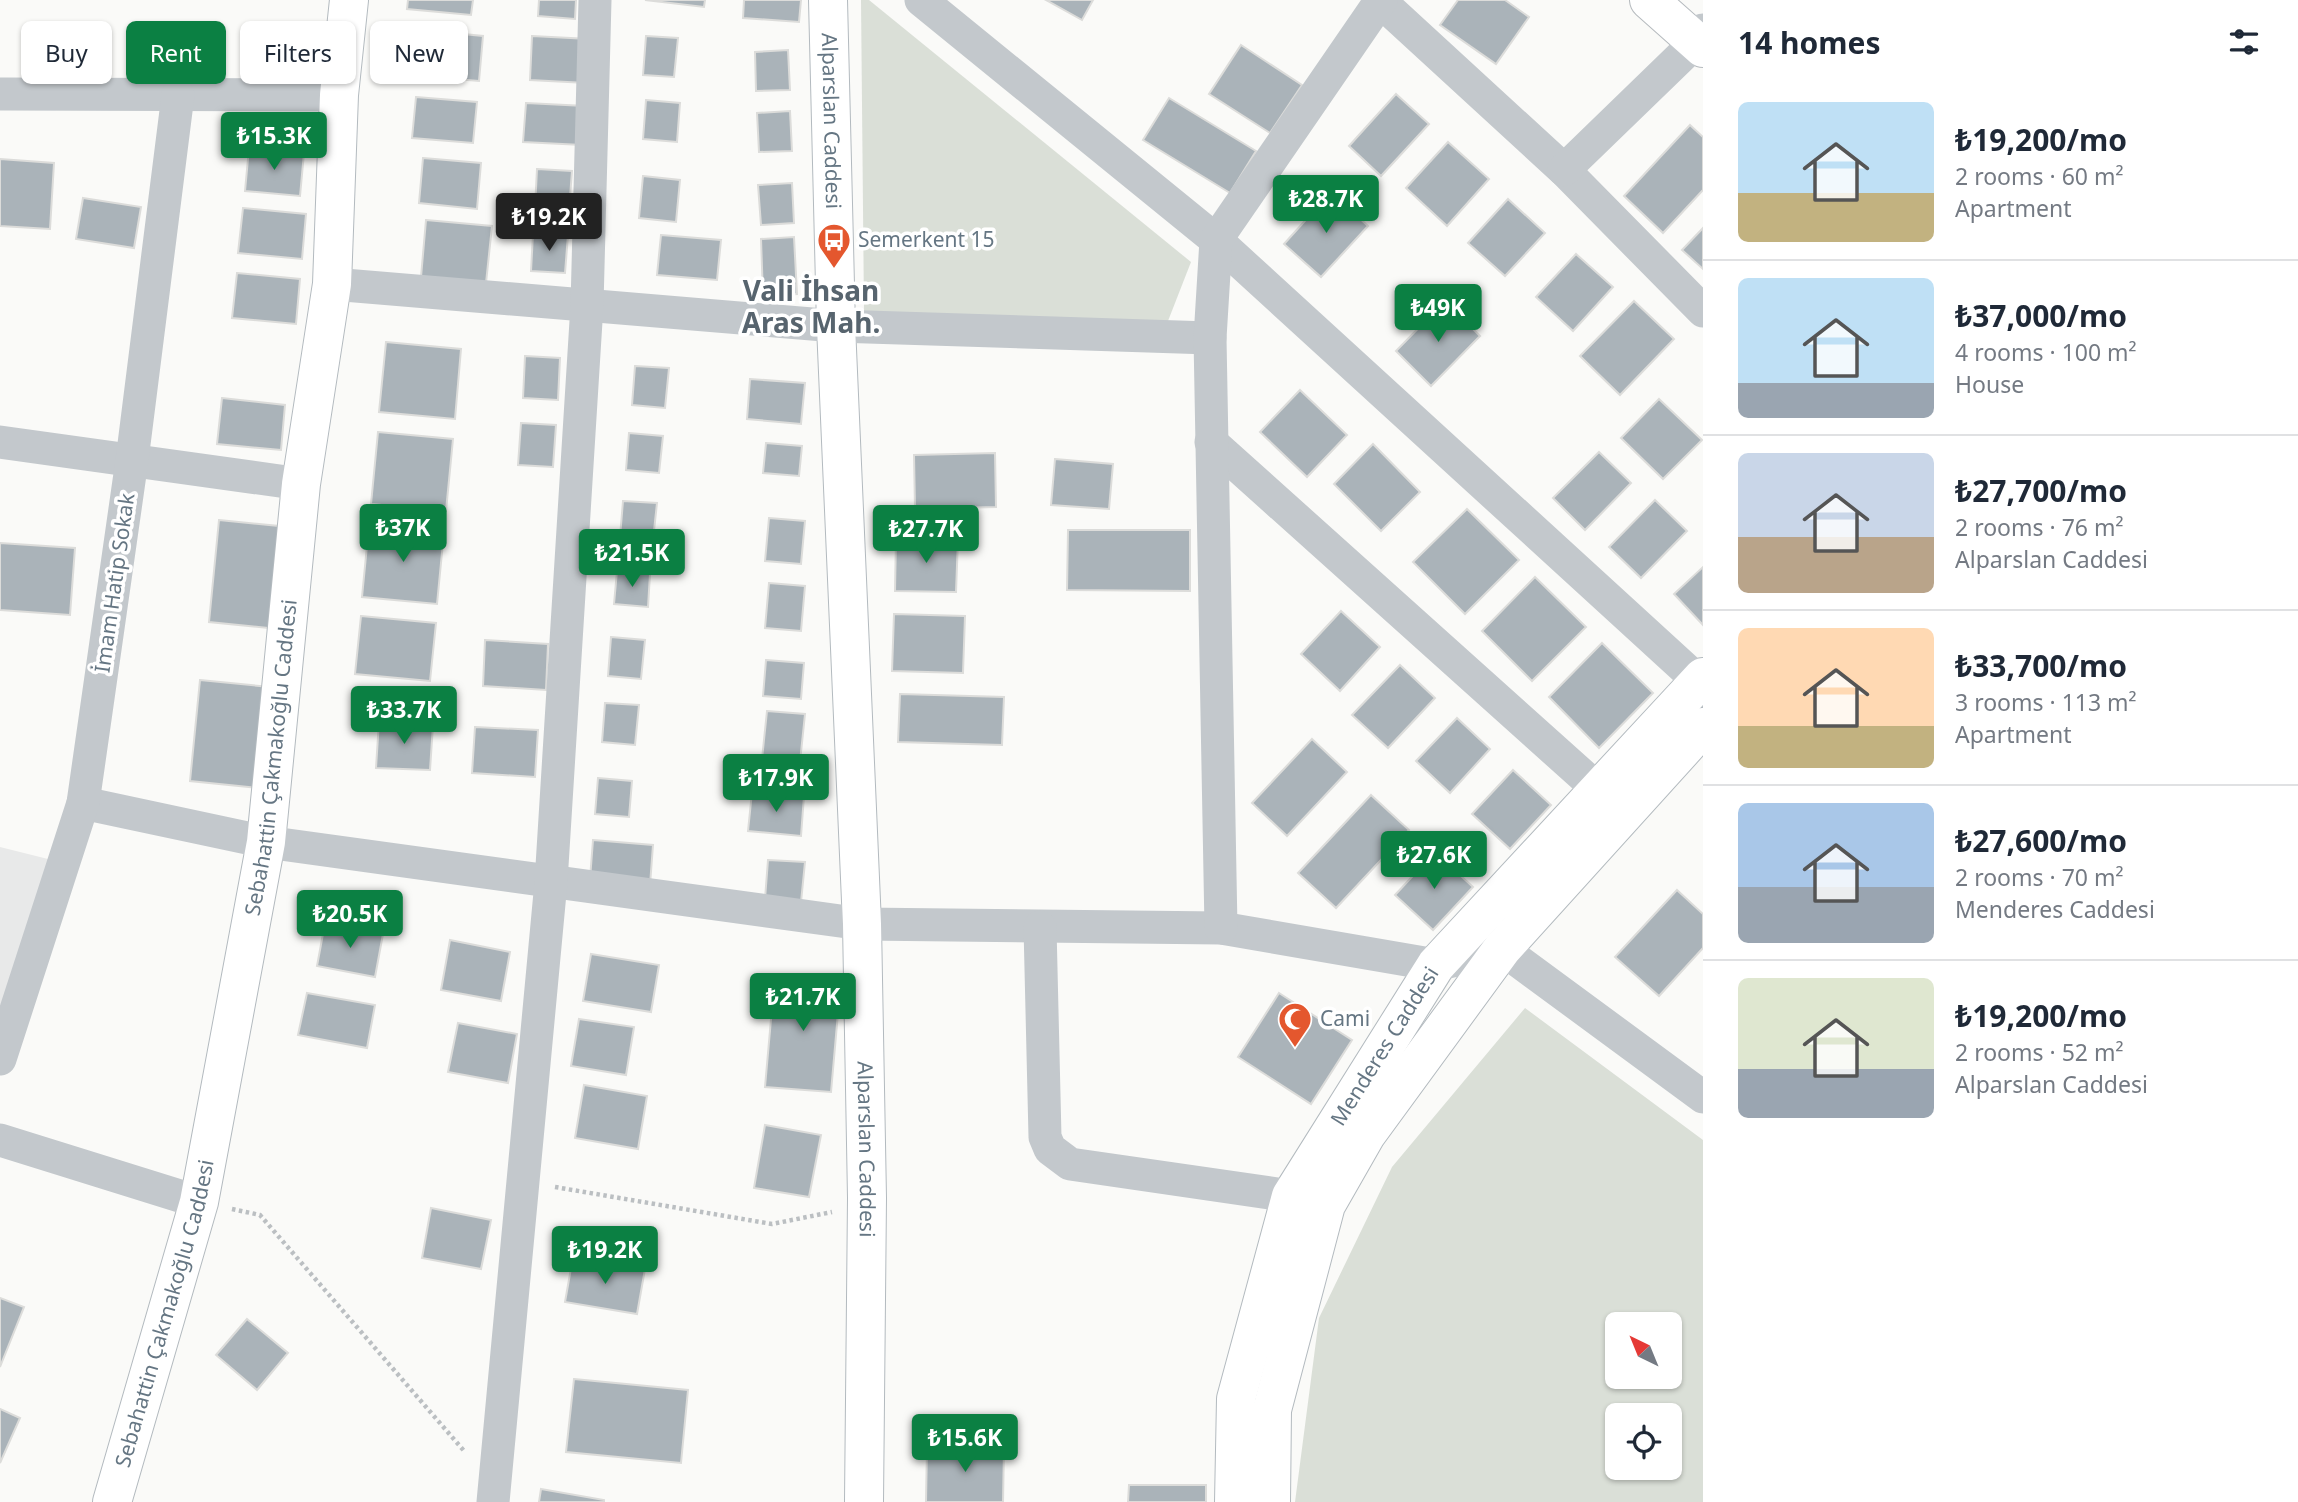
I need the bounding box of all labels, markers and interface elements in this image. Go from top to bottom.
chip: Buy [21,21,112,84]
chip: Rent [126,21,226,84]
chip: Filters [240,21,356,84]
chip: New [370,21,468,84]
text: 14 homes [1738,22,1881,63]
icon: filters [2225,23,2263,61]
street label: Alparslan Caddesi [816,33,848,209]
pin: ₺15.3K [217,113,331,172]
text: ₺15.3K [237,119,311,151]
text: ₺19,200/mo [1955,119,2127,160]
icon: home [1794,130,1878,214]
text: 2 rooms · 60 m² [1955,160,2124,192]
pin: ₺28.7K [1269,176,1383,235]
text: ₺28.7K [1289,182,1363,214]
text: Apartment [1955,192,2072,224]
pin: ₺19.2K [492,194,606,253]
text: ₺19.2K [512,200,586,232]
bus stop icon: Semerkent 15 [815,221,853,270]
place label: Semerkent 15 [858,225,995,253]
district label: Vali İhsan Aras Mah. [742,271,880,341]
pin: ₺49K [1397,284,1479,344]
text: ₺49K [1411,291,1465,323]
text: ₺37,000/mo [1955,295,2127,336]
icon: home [1794,306,1878,390]
text: 4 rooms · 100 m² [1955,336,2137,368]
text: House [1955,368,2024,400]
text: ₺27,700/mo [1955,470,2127,511]
icon: home [1794,481,1878,565]
street label: İmam Hatip Sokak [88,491,141,674]
pin: ₺37K [362,504,444,564]
pin: ₺27.7K [869,505,983,565]
text: ₺37K [376,511,430,543]
text: 2 rooms · 76 m² [1955,511,2124,543]
text: ₺27.7K [889,512,963,544]
pin: ₺21.5K [575,530,689,589]
text: ₺21.5K [595,536,669,568]
text: Alparslan Caddesi [1955,543,2148,575]
street label: Sebahattin Çakmakoğlu Caddesi [238,598,303,918]
text: ₺33,700/mo [1955,645,2127,686]
icon: home [1794,656,1878,740]
pin: ₺33.7K [347,686,461,746]
text: 3 rooms · 113 m² [1955,686,2137,718]
text: ₺33.7K [367,693,441,725]
text: Apartment [1955,718,2072,750]
pin: ₺17.9K [719,754,833,814]
text: ₺17.9K [739,761,813,793]
text: ₺27,600/mo [1955,820,2127,861]
icon: home [1794,831,1878,915]
pin: ₺27.6K [1377,832,1491,891]
text: ₺27.6K [1397,838,1471,870]
text: 2 rooms · 70 m² [1955,861,2124,893]
pin: ₺20.5K [293,890,407,950]
text: Menderes Caddesi [1955,893,2155,925]
text: ₺20.5K [313,897,387,929]
street label: Menderes Caddesi [1324,961,1444,1131]
pin: ₺21.7K [746,974,860,1033]
text: ₺21.7K [766,980,840,1012]
text: ₺19,200/mo [1955,995,2127,1036]
mosque icon: Cami [1276,1000,1314,1049]
place label: Cami [1320,1004,1370,1032]
icon: home [1794,1006,1878,1090]
text: 2 rooms · 52 m² [1955,1036,2124,1068]
street label: Alparslan Caddesi [852,1061,882,1238]
text: Alparslan Caddesi [1955,1068,2148,1100]
street label: Sebahattin Çakmakoğlu Caddesi [108,1157,220,1470]
pin: ₺19.2K [548,1226,662,1286]
text: ₺19.2K [568,1233,642,1265]
north arrow [1605,1312,1682,1390]
map controls [1605,1312,1682,1480]
button: locate [1605,1403,1682,1480]
pin: ₺15.6K [908,1414,1022,1474]
text: ₺15.6K [928,1421,1002,1453]

